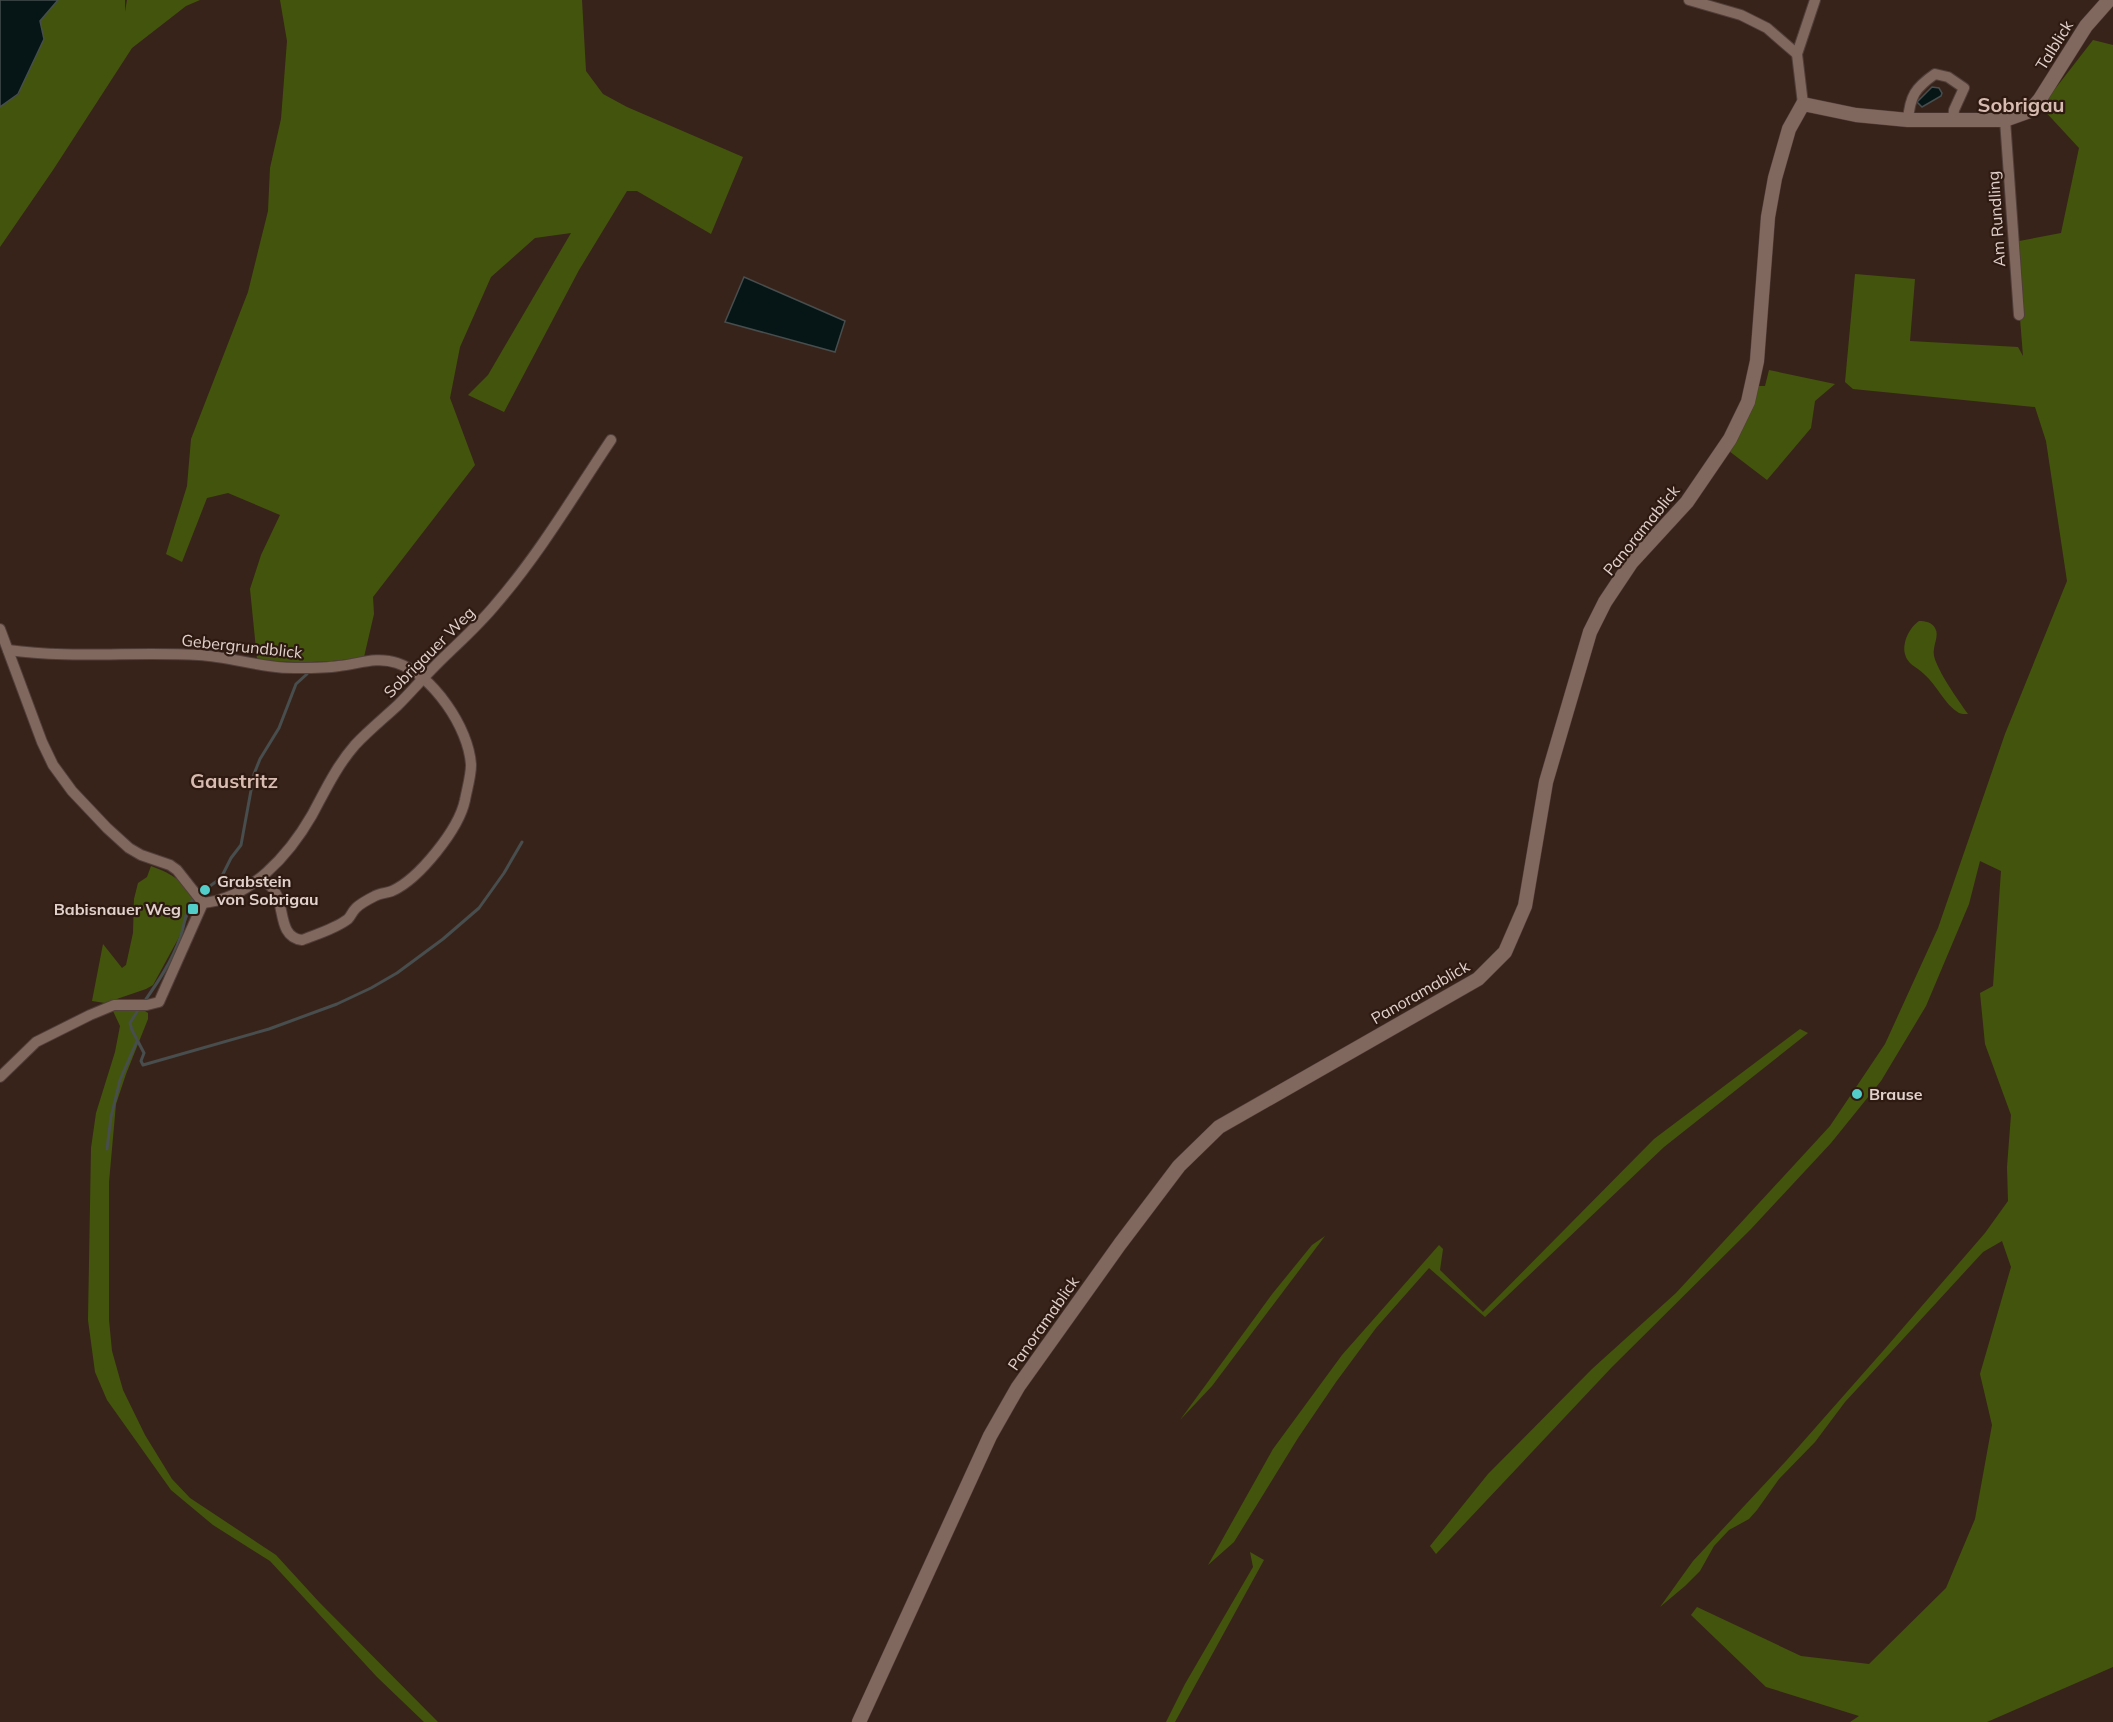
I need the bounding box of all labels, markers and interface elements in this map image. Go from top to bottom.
street label: Talblick [2031,16,2078,74]
district label: Sobrigau [1978,92,2064,117]
street label: Am Rundling [1983,170,2009,268]
street label: Panoramablick [1598,480,1684,579]
street label: Sobrigauer Weg [379,602,479,702]
street label: Gebergrundblick [181,630,304,662]
district label: Gaustritz [190,768,278,793]
place label: Grabstein von Sobrigau [216,871,319,909]
marker: Grabstein von Sobrigau [198,883,212,897]
place label: Babisnauer Weg [54,899,181,919]
marker: Babisnauer Weg [186,902,200,916]
street label: Panoramablick [1367,955,1474,1028]
place label: Brause [1869,1084,1923,1104]
marker: Brause [1850,1087,1864,1101]
street label: Panoramablick [1003,1271,1083,1374]

